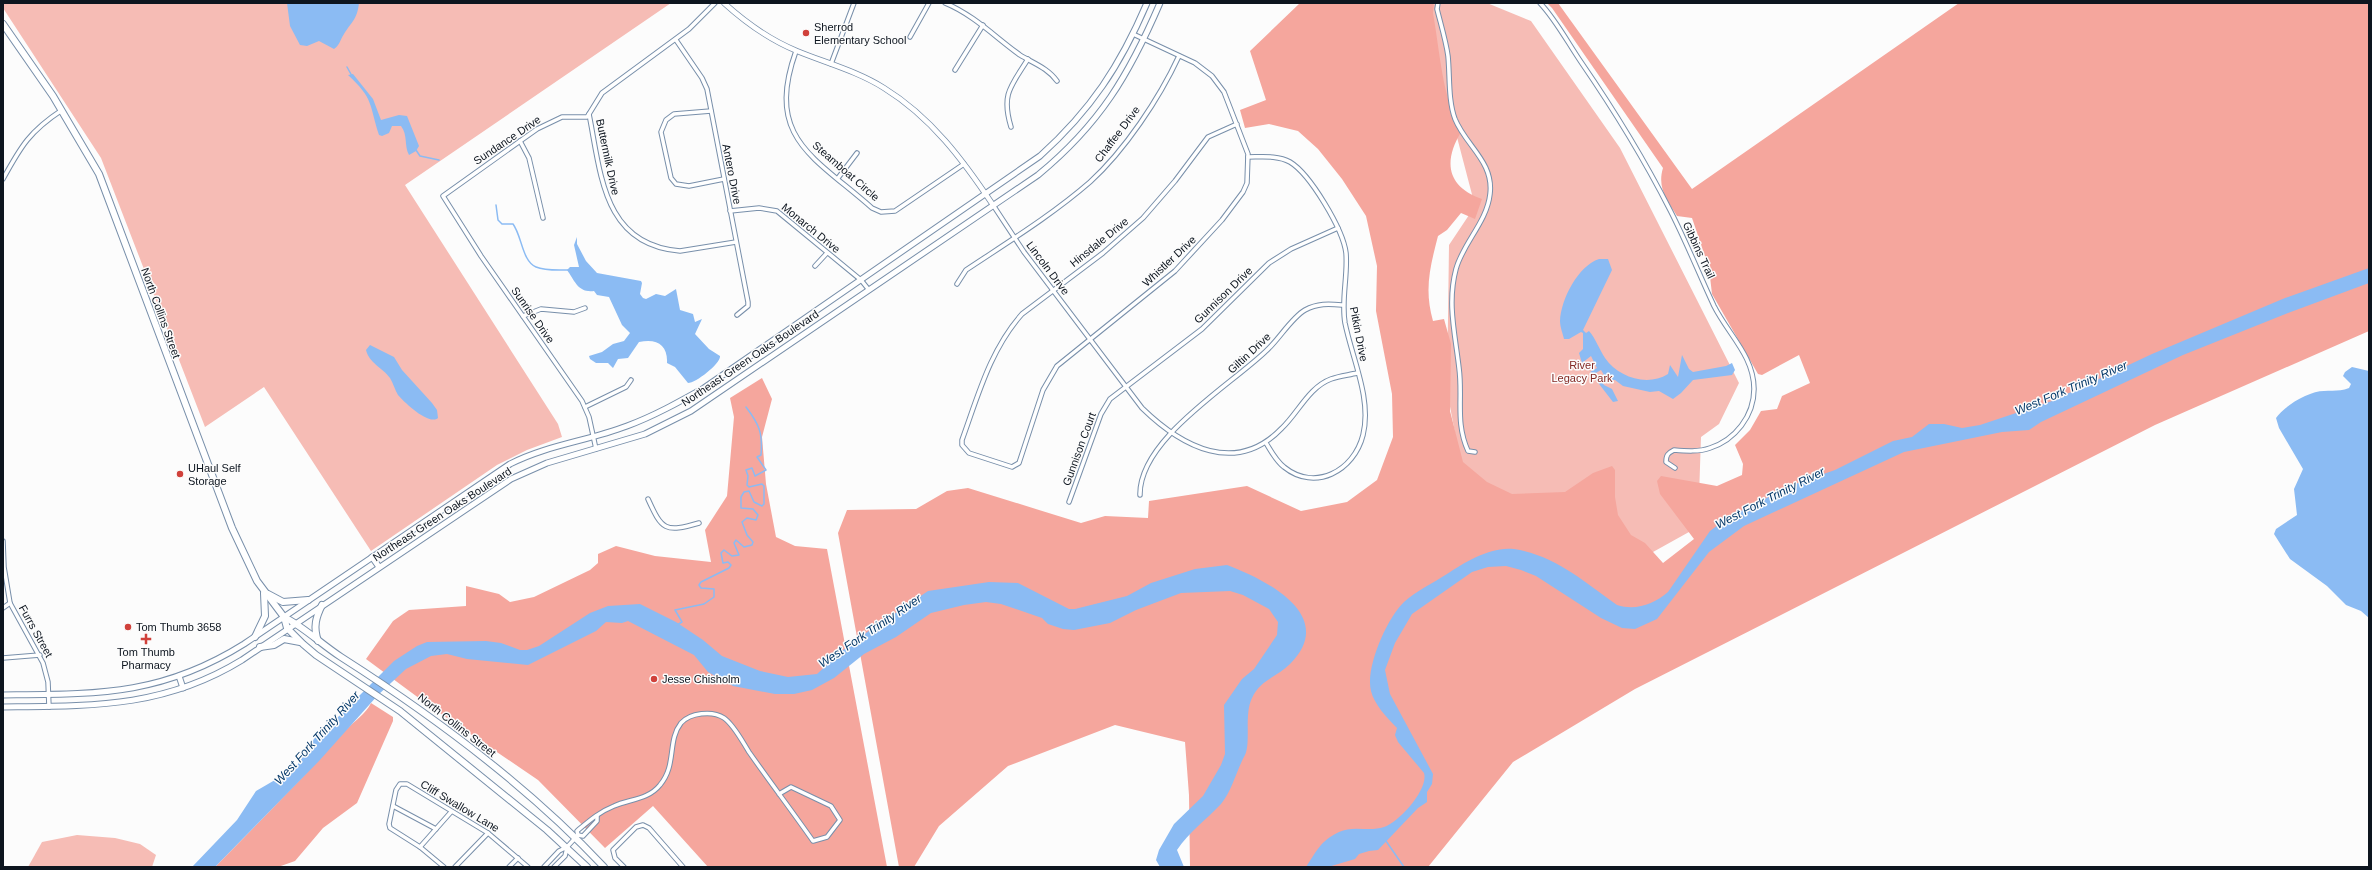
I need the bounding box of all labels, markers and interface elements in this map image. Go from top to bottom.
place label: Sherrod Elementary School [814,21,906,46]
marker: Sherrod Elementary School [801,28,811,38]
street label: Chaffee Drive [1092,104,1142,164]
street label: Sundance Drive [471,113,543,167]
street label: Buttermilk Drive [594,118,622,196]
street label: Steamboat Circle [810,139,882,203]
street label: Antero Drive [720,143,744,205]
street label: Monarch Drive [779,201,843,255]
street label: Hinsdale Drive [1067,215,1131,269]
street label: Gibbins Trail [1681,220,1717,280]
street label: Whistler Drive [1140,233,1198,289]
street label: Lincoln Drive [1024,239,1072,297]
street label: Gunnison Drive [1192,264,1254,326]
street label: North Collins Street [139,266,183,360]
street label: Sunrise Drive [509,285,557,345]
street label: Pitkin Drive [1348,306,1370,362]
street label: Northeast Green Oaks Boulevard [679,308,821,408]
street label: Giltin Drive [1225,330,1273,376]
water label: West Fork Trinity River [2013,358,2130,418]
park label: River Legacy Park [1551,359,1613,384]
street label: Gunnison Court [1060,411,1098,487]
place label: UHaul Self Storage [188,462,242,487]
water label: West Fork Trinity River [1713,464,1828,532]
street label: Northeast Green Oaks Boulevard [371,465,513,563]
marker: UHaul Self Storage [175,469,185,479]
water label: West Fork Trinity River [816,591,925,671]
street label: Furrs Street [17,603,55,659]
place label: Tom Thumb 3658 [136,621,221,633]
marker: Tom Thumb 3658 [123,622,133,632]
marker: Tom Thumb Pharmacy [141,634,151,644]
place label: Tom Thumb Pharmacy [117,646,175,671]
place label: Jesse Chisholm [662,673,740,685]
marker: Jesse Chisholm [649,674,659,684]
water label: West Fork Trinity River [271,688,363,788]
street label: North Collins Street [416,691,498,759]
street label: Cliff Swallow Lane [418,778,502,834]

